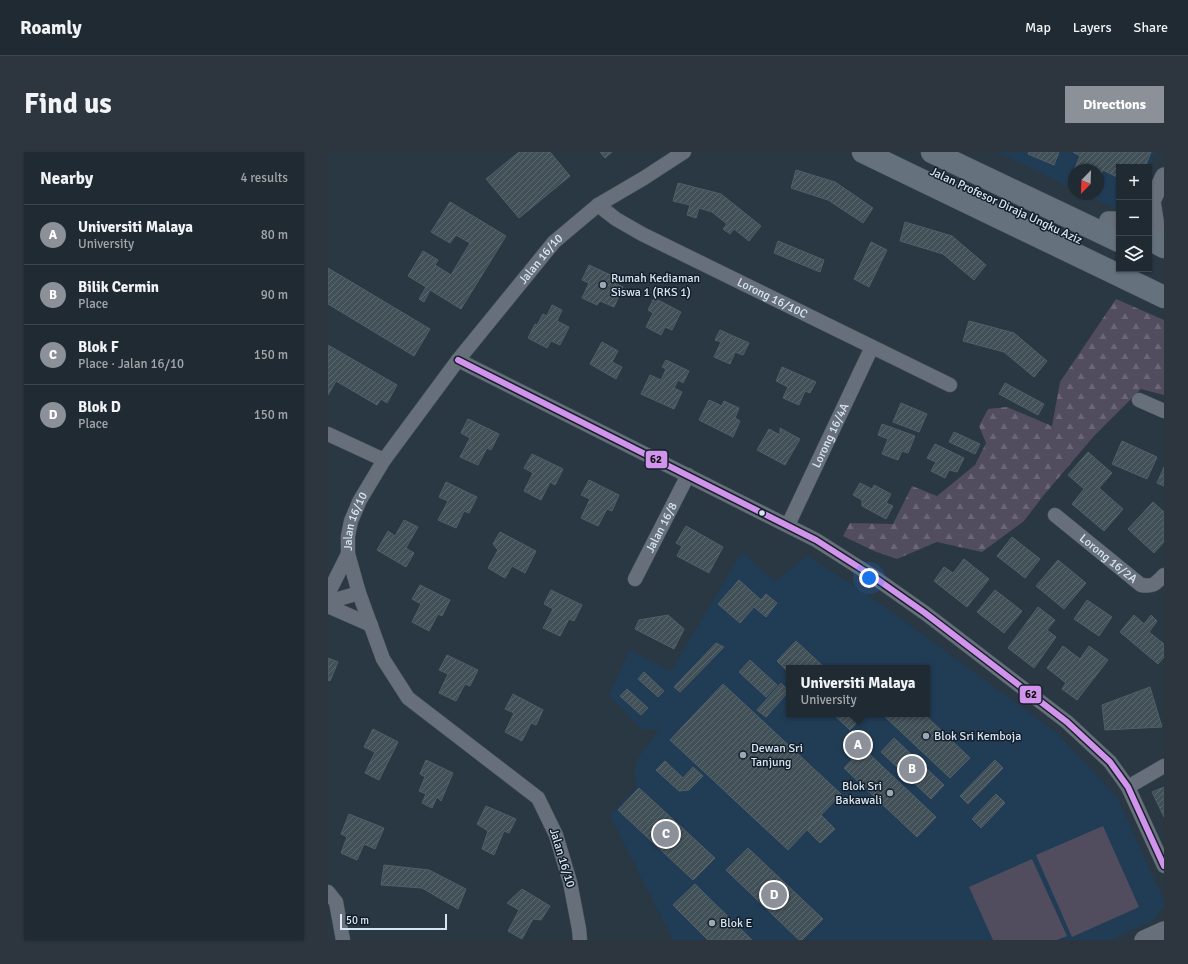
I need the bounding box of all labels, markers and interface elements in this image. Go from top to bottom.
text: Roamly [20,16,82,40]
text: Map [1025,19,1051,36]
text: Layers [1073,19,1112,36]
text: Share [1134,19,1168,36]
button: Directions [1065,86,1164,123]
text: Find us [24,87,112,121]
street label: Jalan Profesor Diraja Ungku Aziz [928,164,1084,248]
north arrow [1068,164,1104,200]
map controls [1116,164,1152,272]
button: + [1116,164,1152,200]
text: Nearby [40,168,93,189]
text: 4 results [240,170,288,186]
button: − [1116,200,1152,236]
text: Universiti Malaya [78,218,193,236]
text: A [49,227,57,243]
text: 80 m [261,227,288,243]
street label: Jalan 16/10 [515,230,566,287]
text: University [78,236,134,252]
button: layers [1116,236,1152,272]
place label: Rumah Kediaman Siswa 1 (RKS 1) [611,271,700,300]
street label: Lorong 16/10C [735,274,810,321]
text: Bilik Cermin [78,278,159,296]
marker: Rumah Kediaman Siswa 1 (RKS 1) [598,280,608,290]
text: B [49,287,57,303]
text: 90 m [261,287,288,303]
text: Place [78,296,108,312]
text: Blok F [78,338,119,356]
text: C [49,347,57,363]
text: 150 m [254,347,288,363]
text: Place · Jalan 16/10 [78,356,184,372]
text: Blok D [78,398,121,416]
street label: Lorong 16/4A [809,400,852,470]
text: D [49,407,57,423]
text: 150 m [254,407,288,423]
text: Place [78,416,108,432]
line badge: 62 [645,450,668,469]
text: 62 [650,453,662,466]
street label: Jalan 16/10 [341,489,371,551]
street label: Jalan 16/8 [642,500,680,555]
unlabelled marker [757,508,767,518]
street label: Lorong 16/2A [1077,531,1141,587]
your location [859,568,879,588]
popup [786,665,930,717]
text: Universiti Malaya [800,674,916,692]
line badge: 62 [1019,685,1042,704]
text: 62 [1025,688,1037,701]
text: University [800,692,857,708]
place label: Blok Sri Kemboja [934,729,1021,744]
pin: A [845,730,871,760]
marker: Blok Sri Kemboja [921,731,931,741]
place label: Dewan Sri Tanjung [751,741,803,770]
marker: Dewan Sri Tanjung [738,750,748,760]
pin: B [899,754,925,784]
place label: Blok Sri Bakawali [835,779,882,808]
marker: Blok Sri Bakawali [885,788,895,798]
pin: C [653,819,679,849]
street label: Jalan 16/10 [546,827,578,889]
pin: D [761,880,787,910]
scale bar [340,912,447,931]
text: 50 m [346,914,369,927]
place label: Blok E [720,916,753,931]
marker: Blok E [707,918,717,928]

